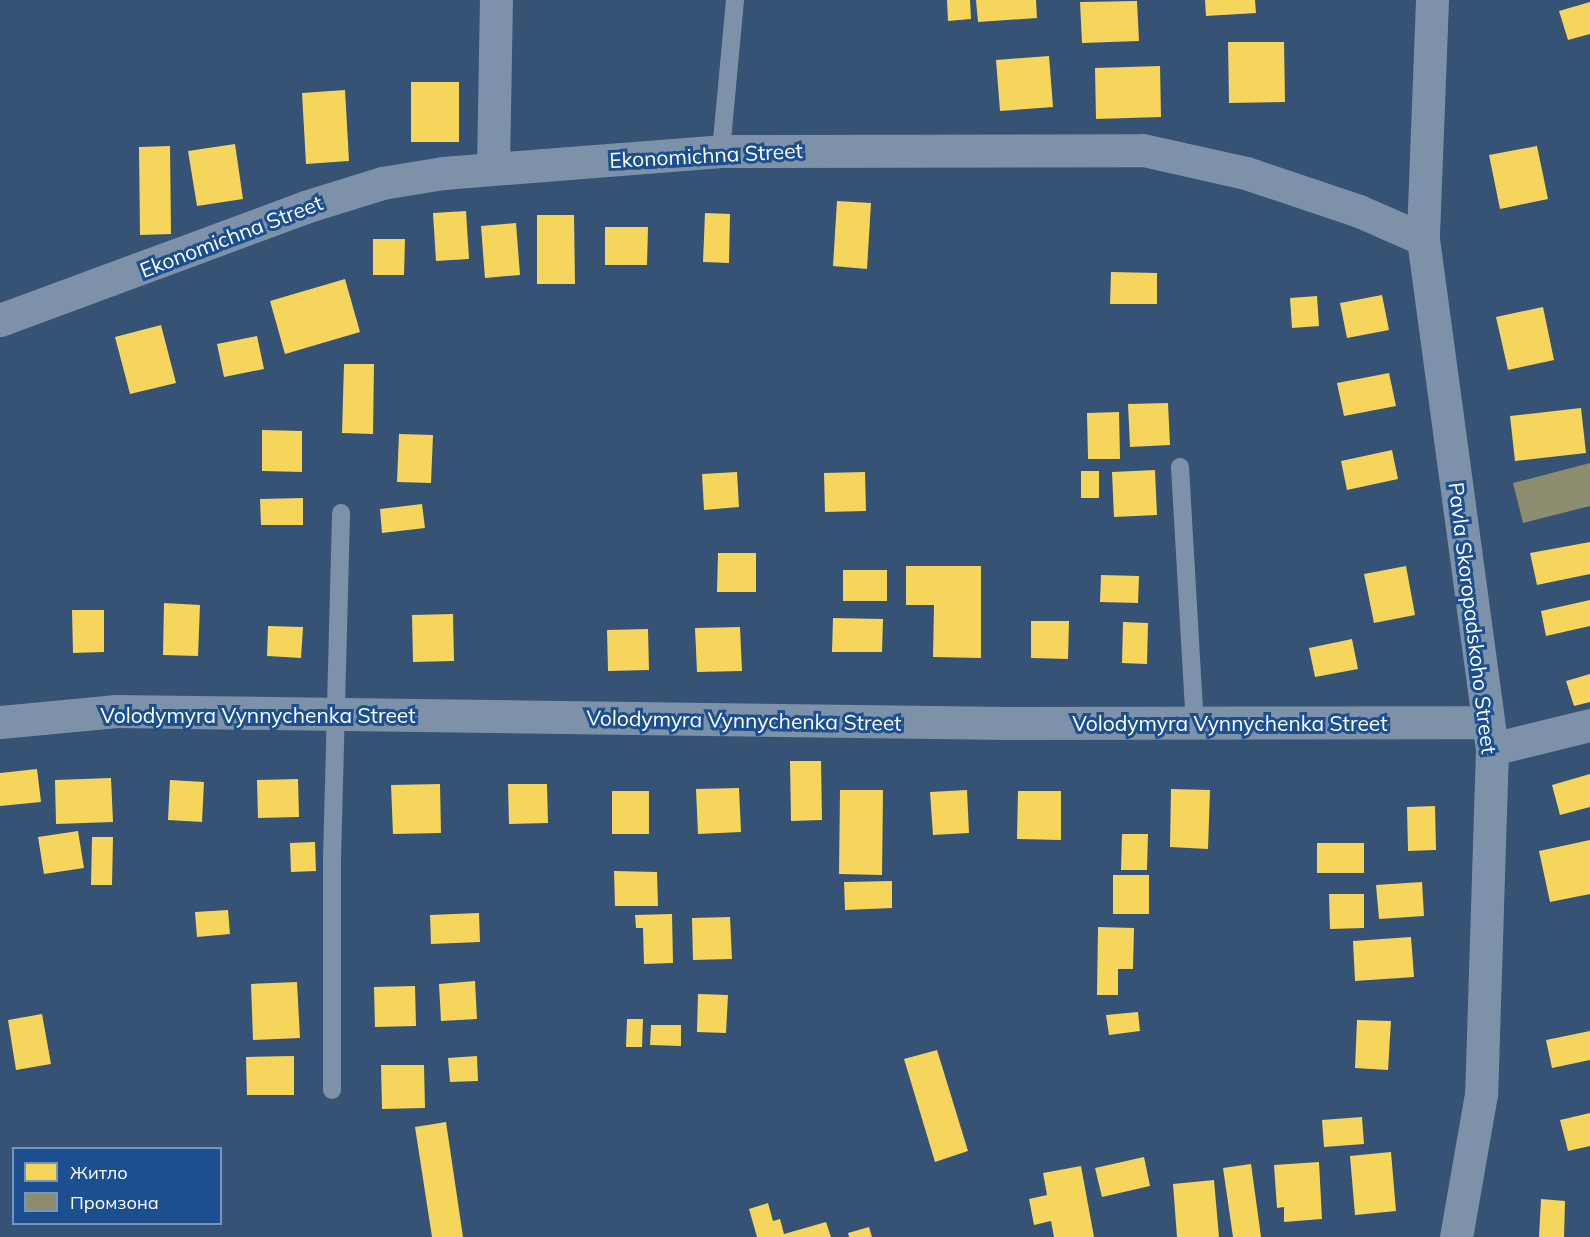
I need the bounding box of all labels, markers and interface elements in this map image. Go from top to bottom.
street label: Ekonomichna Street [609,137,803,173]
street label: Ekonomichna Street [136,190,326,282]
street label: Pavla Skoropadskoho Street [1444,481,1502,755]
street label: Volodymyra Vynnychenka Street [100,702,416,728]
street label: Volodymyra Vynnychenka Street [586,705,902,735]
street label: Volodymyra Vynnychenka Street [1072,710,1388,736]
legend [12,1147,222,1225]
text: Житло [70,1161,128,1184]
text: Промзона [70,1191,159,1214]

